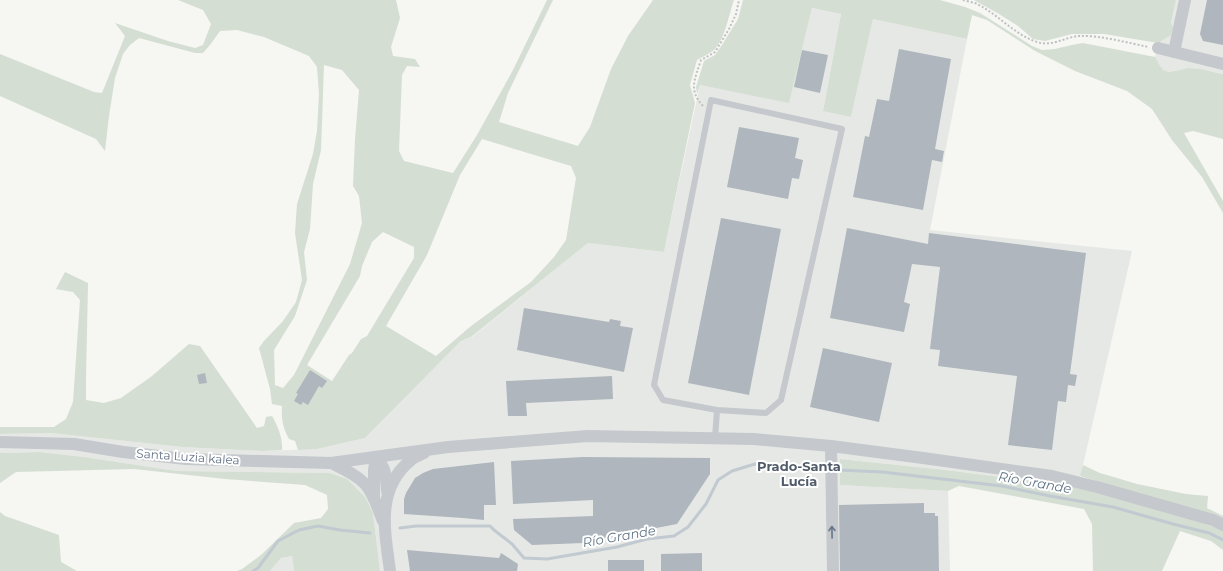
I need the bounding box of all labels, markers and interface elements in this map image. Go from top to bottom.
street label: Santa Luzia kalea [136,445,240,468]
district label: Prado-Santa Lucía [757,458,841,489]
water label: Río Grande [997,468,1073,496]
water label: Río Grande [581,522,657,550]
one-way arrow [828,526,836,539]

